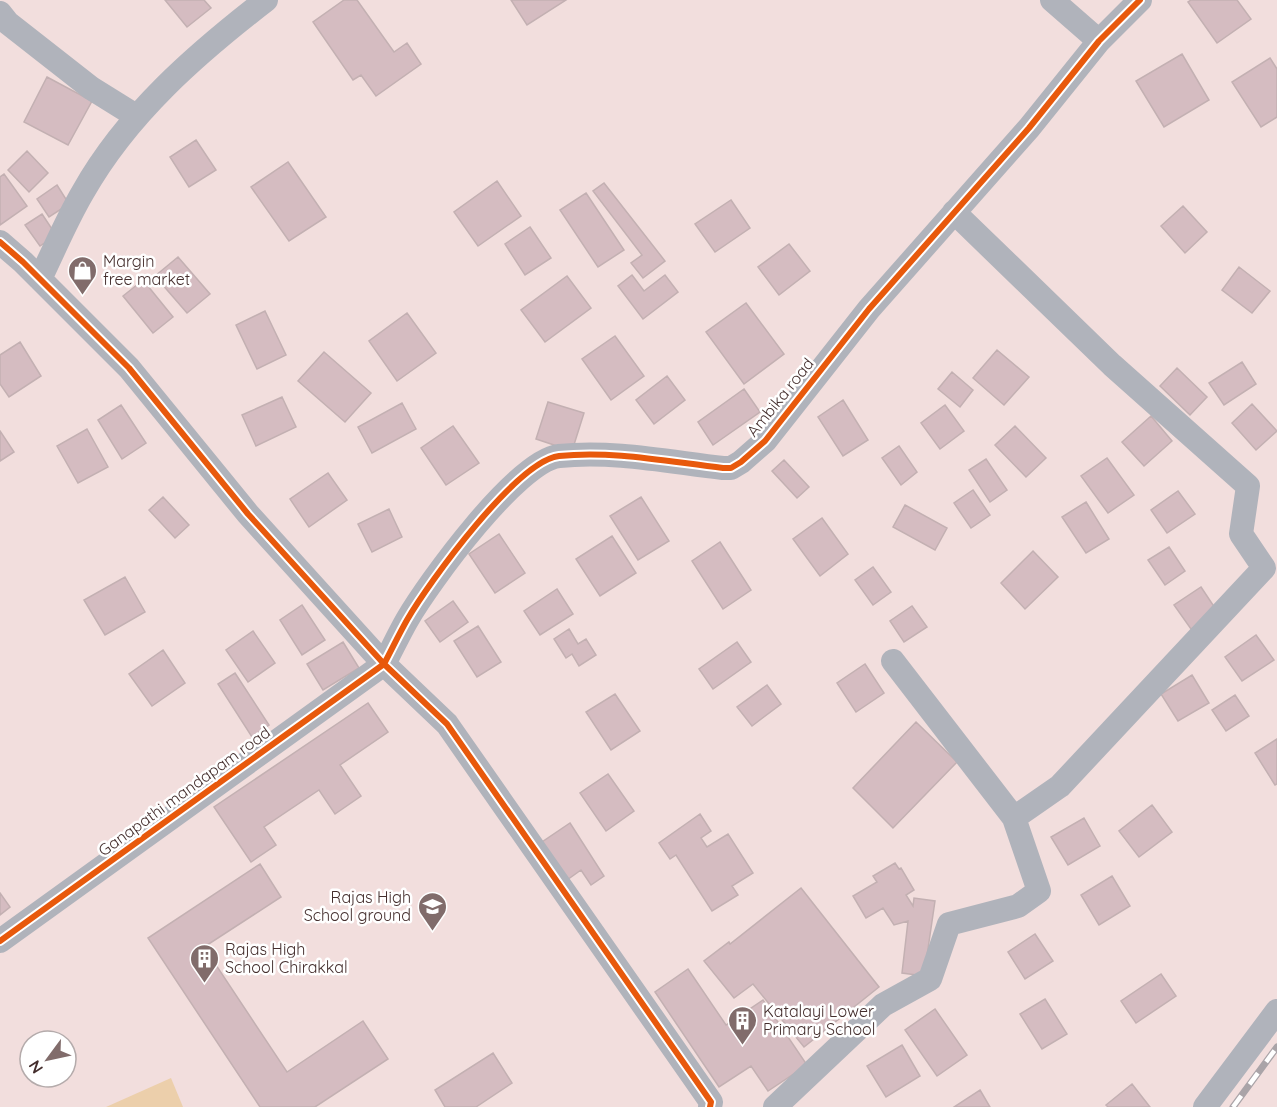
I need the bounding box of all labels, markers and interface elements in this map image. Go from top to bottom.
place label: Margin free market [103,251,190,289]
shop icon: Margin free market [66,254,98,296]
street label: Ambika road [742,354,818,440]
street label: Ganapathi mandapam road [94,722,274,860]
place label: Rajas High School ground [304,887,411,925]
school or university icon: Rajas High School ground [416,890,448,932]
place label: Rajas High School Chirakkal [225,939,348,977]
building icon: Rajas High School Chirakkal [188,942,220,984]
place label: Katalayi Lower Primary School [763,1001,875,1039]
building icon: Katalayi Lower Primary School [726,1004,758,1046]
north arrow [18,1029,78,1089]
text: N [24,1057,47,1078]

